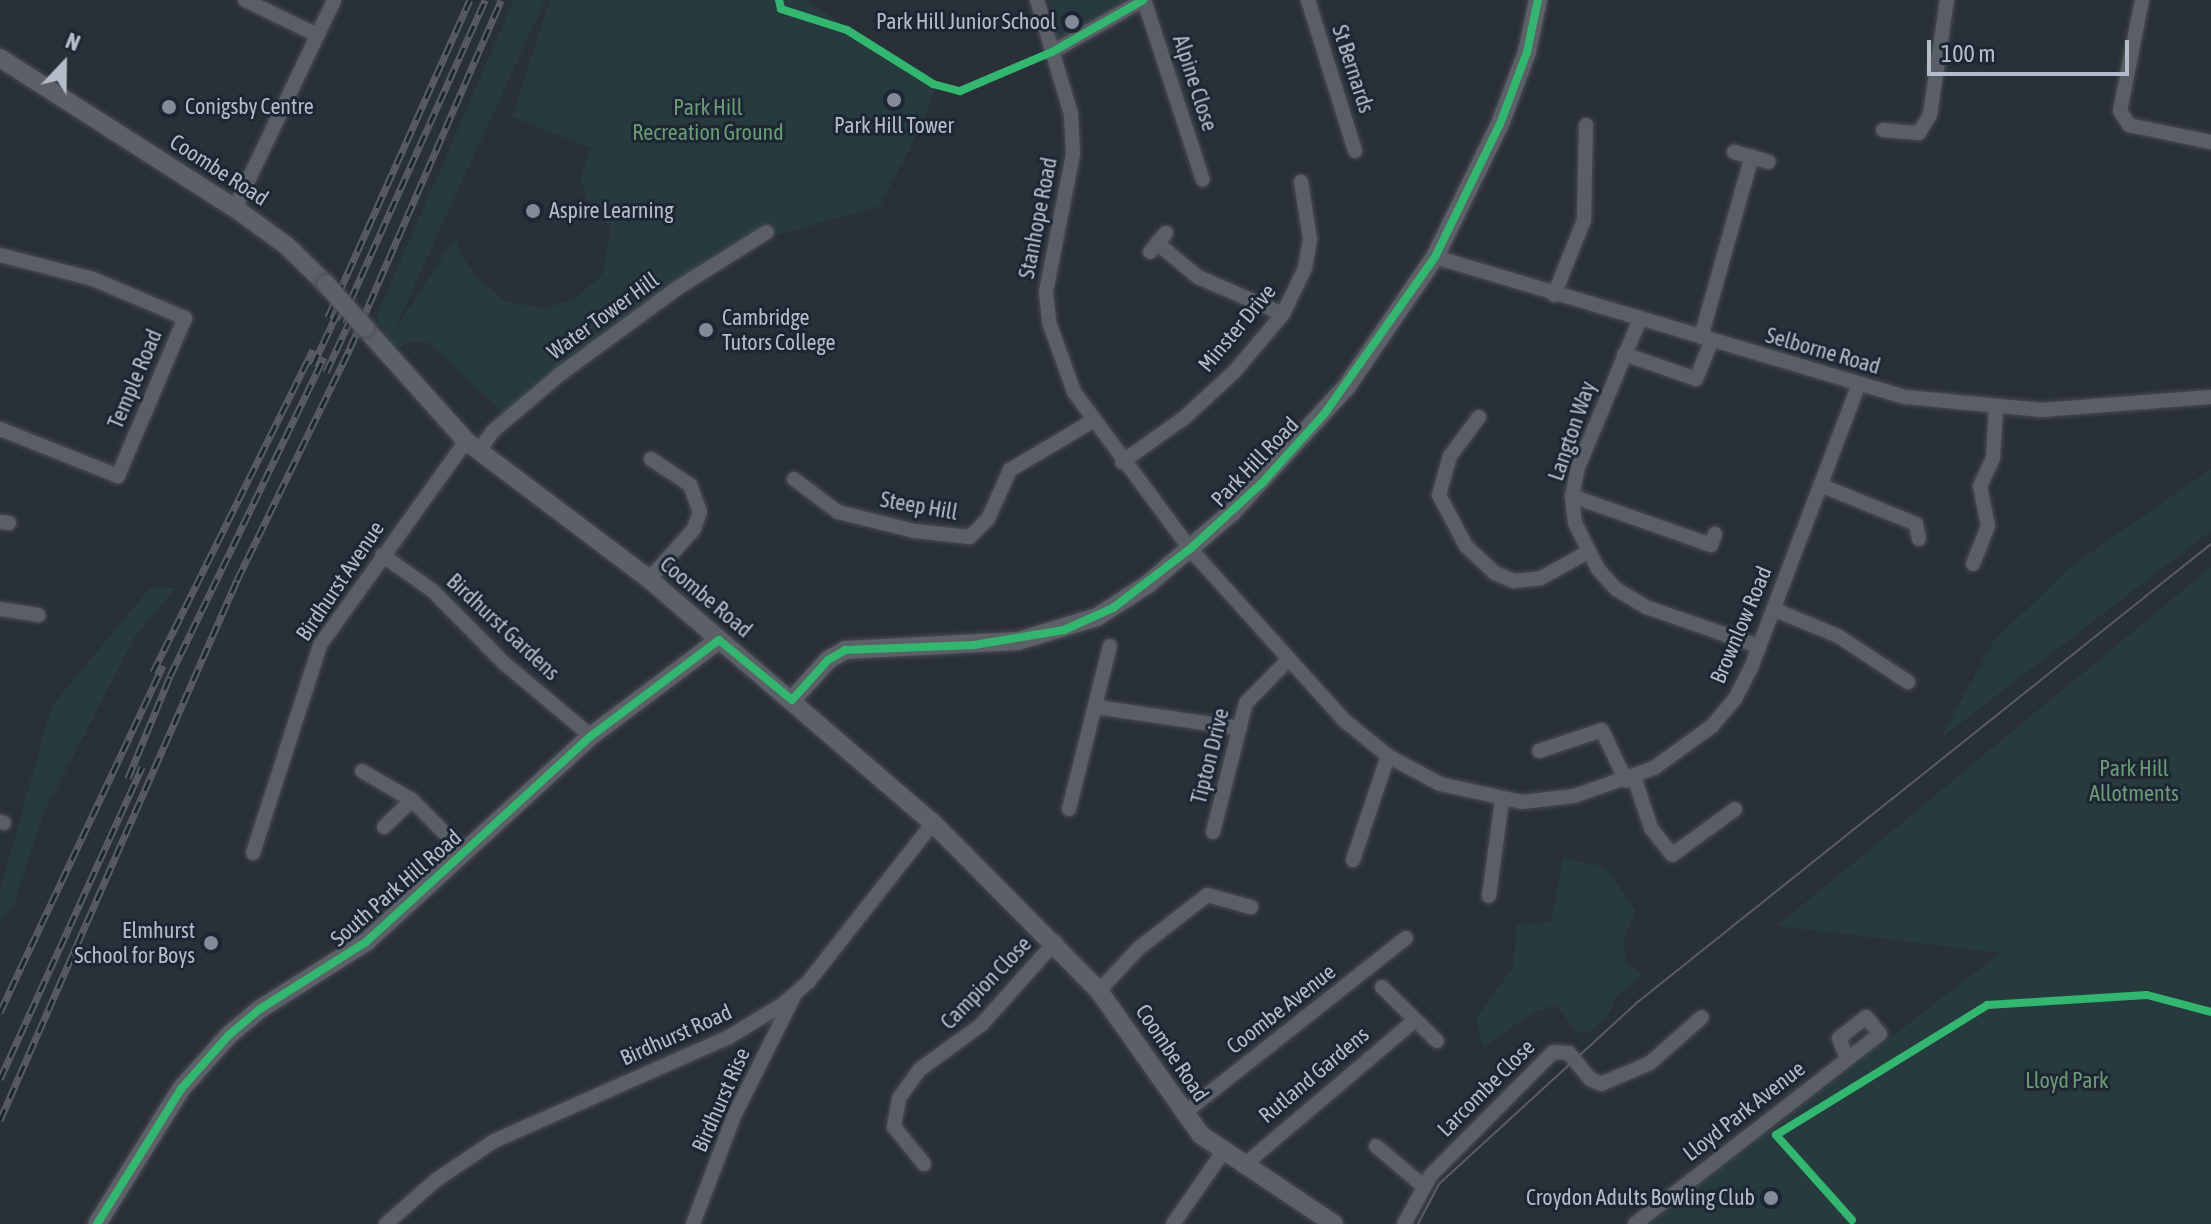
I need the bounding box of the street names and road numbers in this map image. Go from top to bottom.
street label: St Bernards [1326,22,1380,116]
street label: Alpine Close [1167,32,1223,134]
street label: Coombe Road [165,128,273,212]
street label: Stanhope Road [1013,155,1063,281]
street label: Water Tower Hill [542,267,664,365]
street label: Minster Drive [1193,279,1281,377]
street label: Selborne Road [1763,322,1883,380]
street label: Temple Road [102,325,168,433]
street label: Langton Way [1543,378,1601,484]
street label: Park Hill Road [1206,412,1304,512]
street label: Steep Hill [878,486,960,526]
street label: Birdhurst Avenue [290,516,390,646]
street label: Coombe Road [655,551,757,643]
street label: Brownlow Road [1704,562,1778,688]
street label: Birdhurst Gardens [441,568,565,686]
street label: Tipton Drive [1185,705,1235,807]
street label: South Park Hill Road [325,824,467,952]
street label: Campion Close [935,931,1037,1035]
street label: Coombe Avenue [1221,958,1341,1060]
street label: Birdhurst Road [616,999,736,1071]
street label: Coombe Road [1130,999,1214,1107]
street label: Rutland Gardens [1254,1021,1374,1129]
street label: Larcombe Close [1432,1034,1540,1142]
street label: Birdhurst Rise [686,1044,756,1156]
street label: Lloyd Park Avenue [1678,1055,1810,1167]

